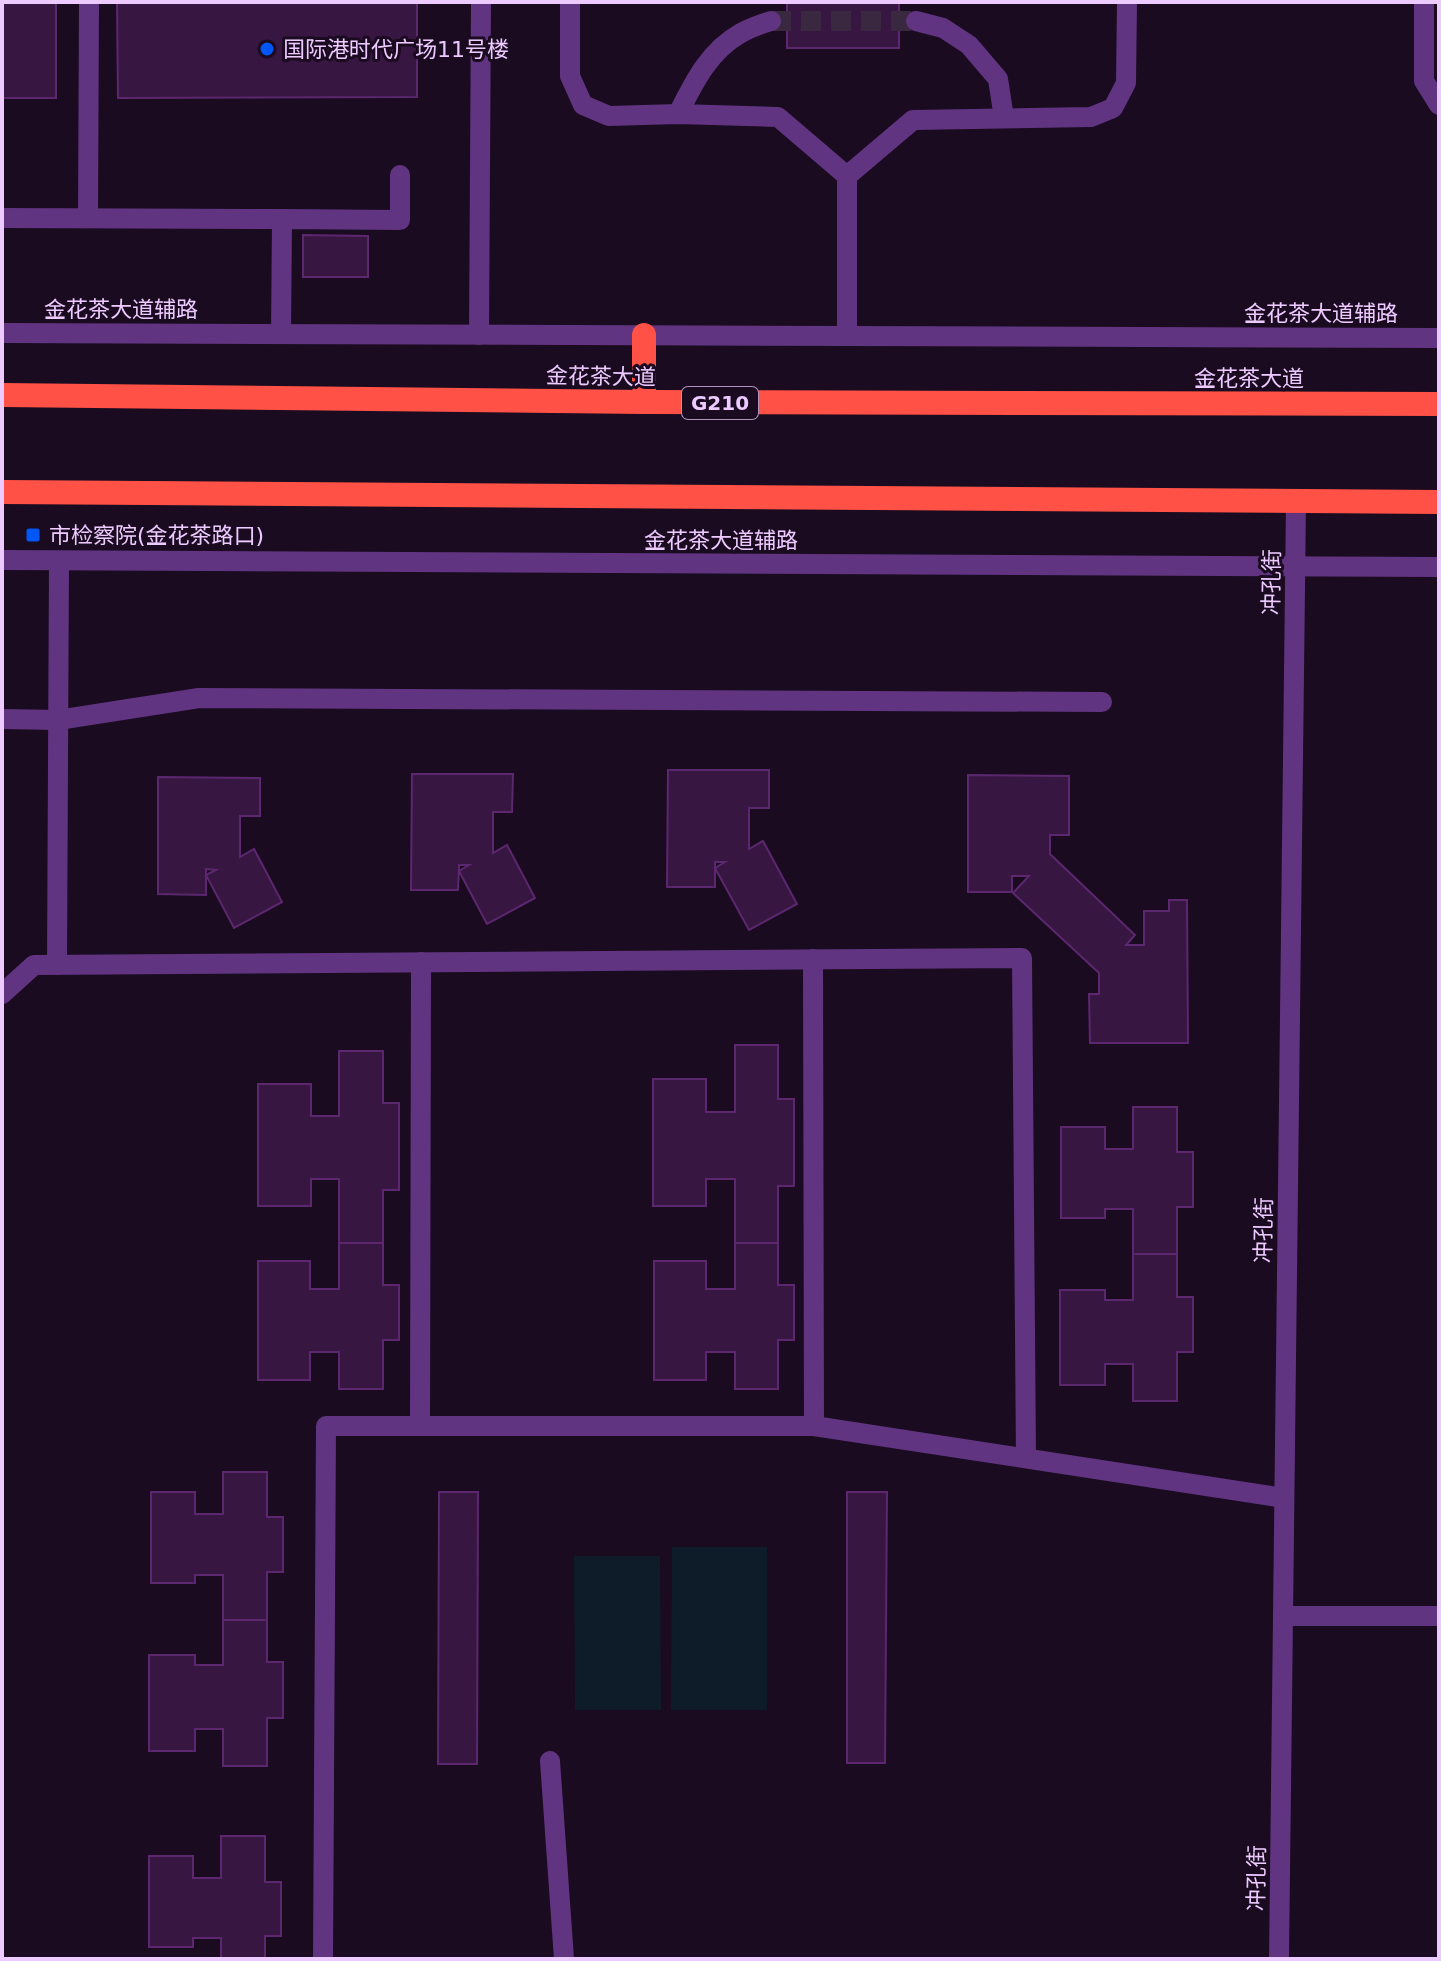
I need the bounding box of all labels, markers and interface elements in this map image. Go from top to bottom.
place label: 国际港时代广场11号楼 [283,37,509,62]
marker: 国际港时代广场11号楼 [258,40,276,58]
street label: 金花茶大道辅路 [44,297,198,322]
street label: 金花茶大道辅路 [1244,301,1398,326]
street label: 金花茶大道 [546,363,656,390]
street label: 金花茶大道 [1194,366,1304,391]
road number: G210 [682,387,758,419]
place label: 市检察院(金花茶路口) [49,523,264,548]
marker: 市检察院(金花茶路口) [24,526,42,544]
street label: 金花茶大道辅路 [644,528,798,553]
street label: 冲孔街 [1258,549,1285,615]
street label: 冲孔街 [1250,1197,1277,1263]
street label: 冲孔街 [1243,1845,1270,1911]

